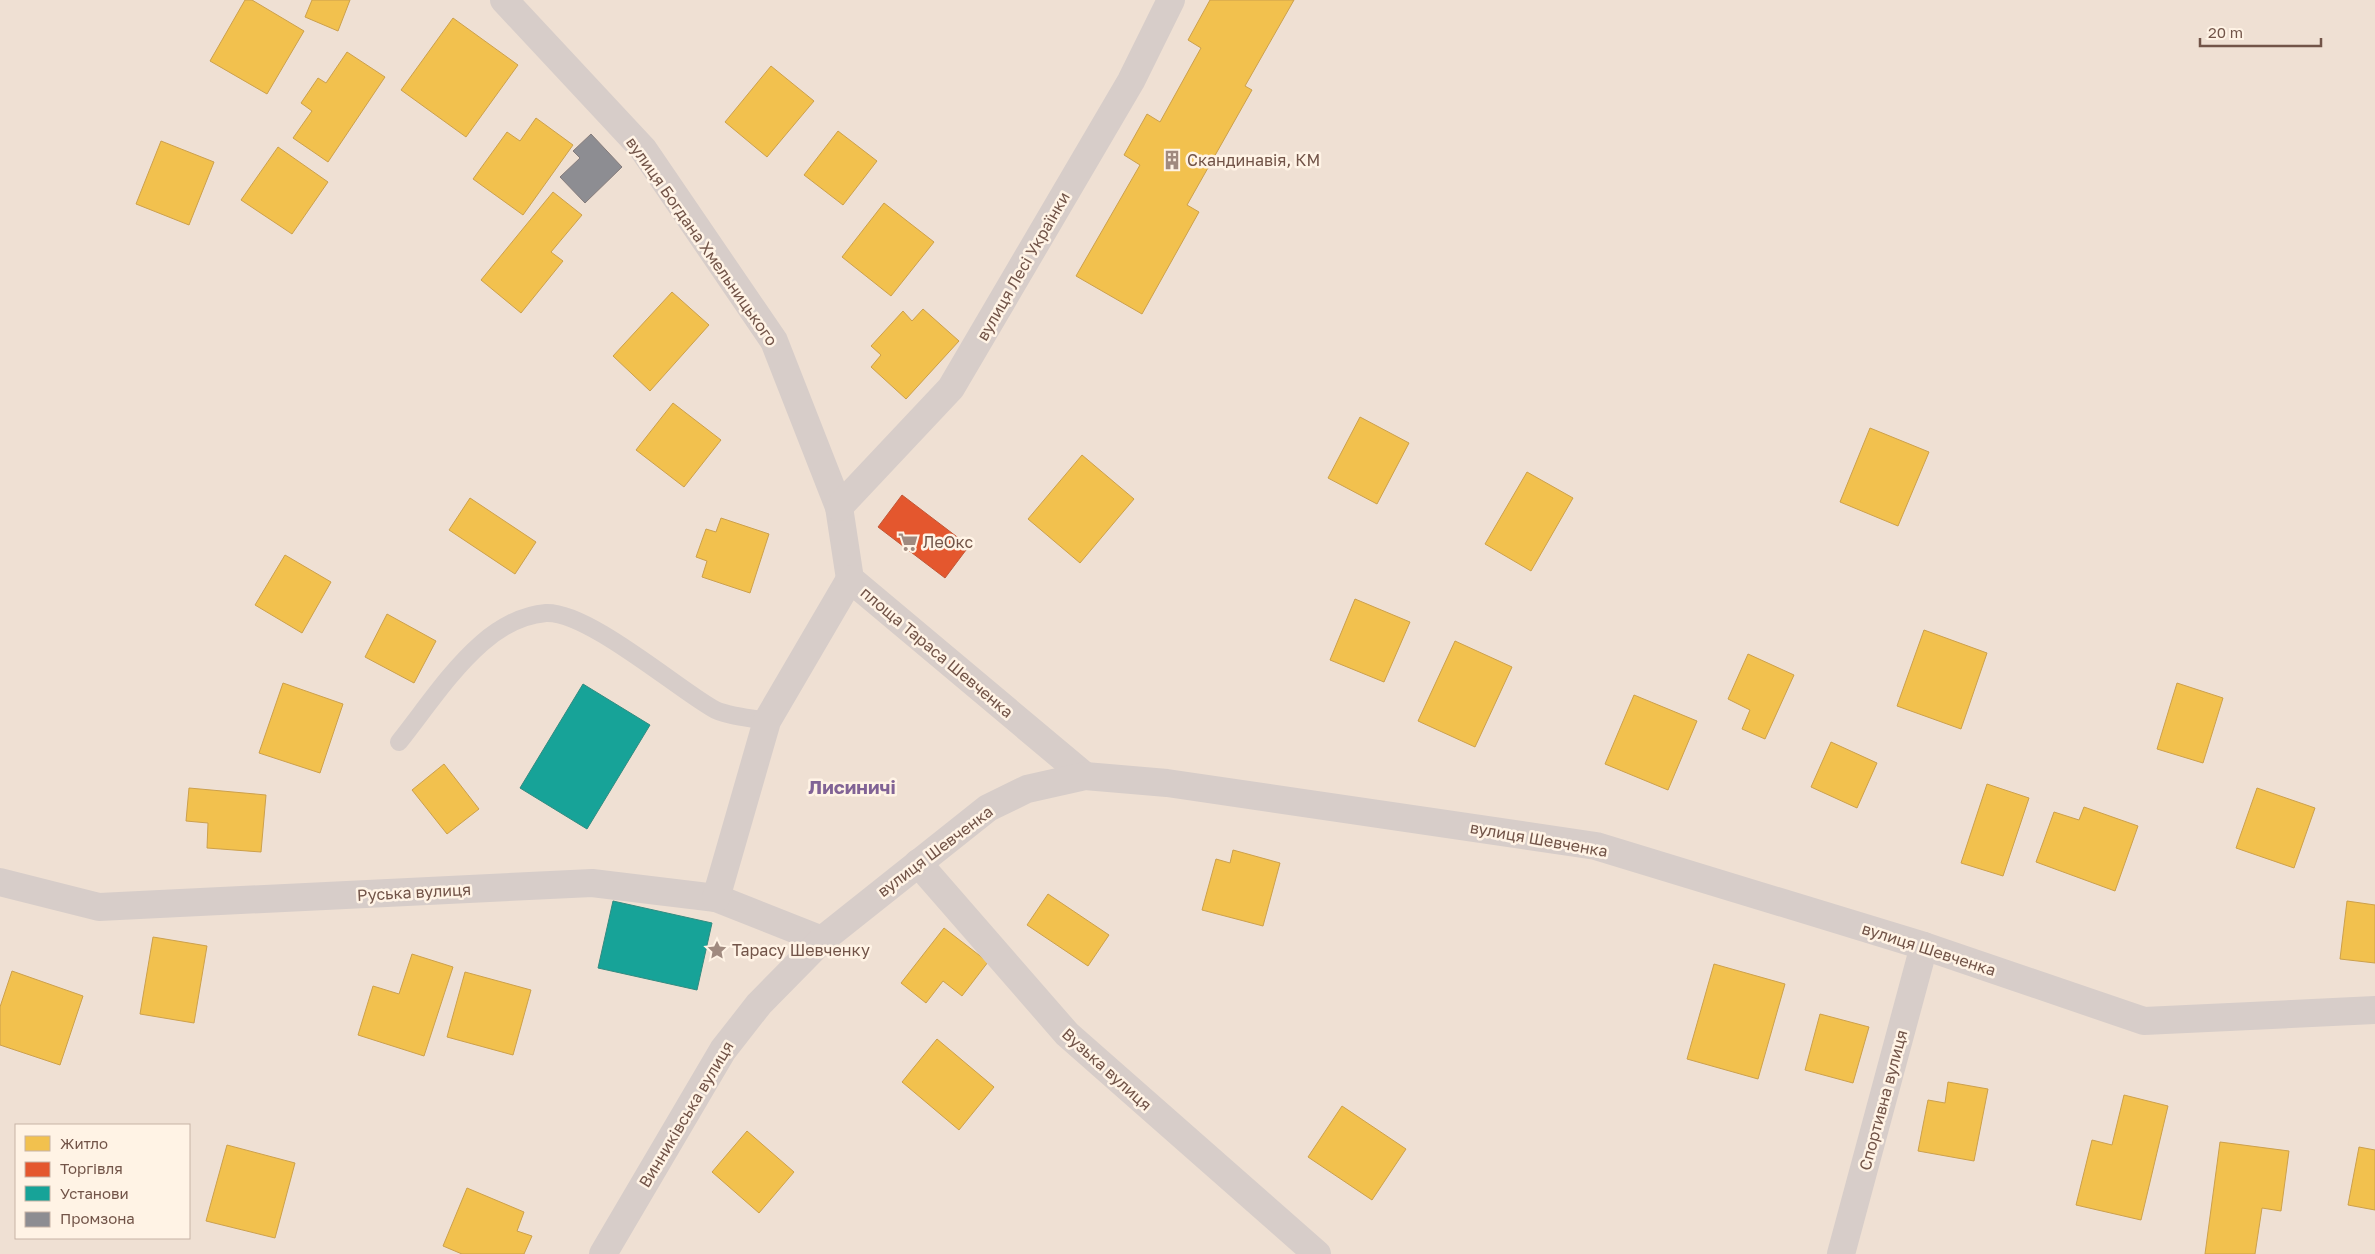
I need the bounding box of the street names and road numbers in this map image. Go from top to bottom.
street label: вулиця Богдана Хмельницького [622,133,782,349]
street label: вулиця Лесі Українки [972,188,1074,344]
street label: площа Тараса Шевченка [857,582,1017,722]
street label: вулиця Шевченка [873,801,997,901]
street label: вулиця Шевченка [1469,817,1609,861]
street label: Руська вулиця [356,879,472,905]
street label: вулиця Шевченка [1860,918,1998,980]
street label: Вузька вулиця [1058,1024,1156,1114]
street label: Спортивна вулиця [1855,1027,1911,1173]
street label: Винниківська вулиця [634,1037,738,1191]

